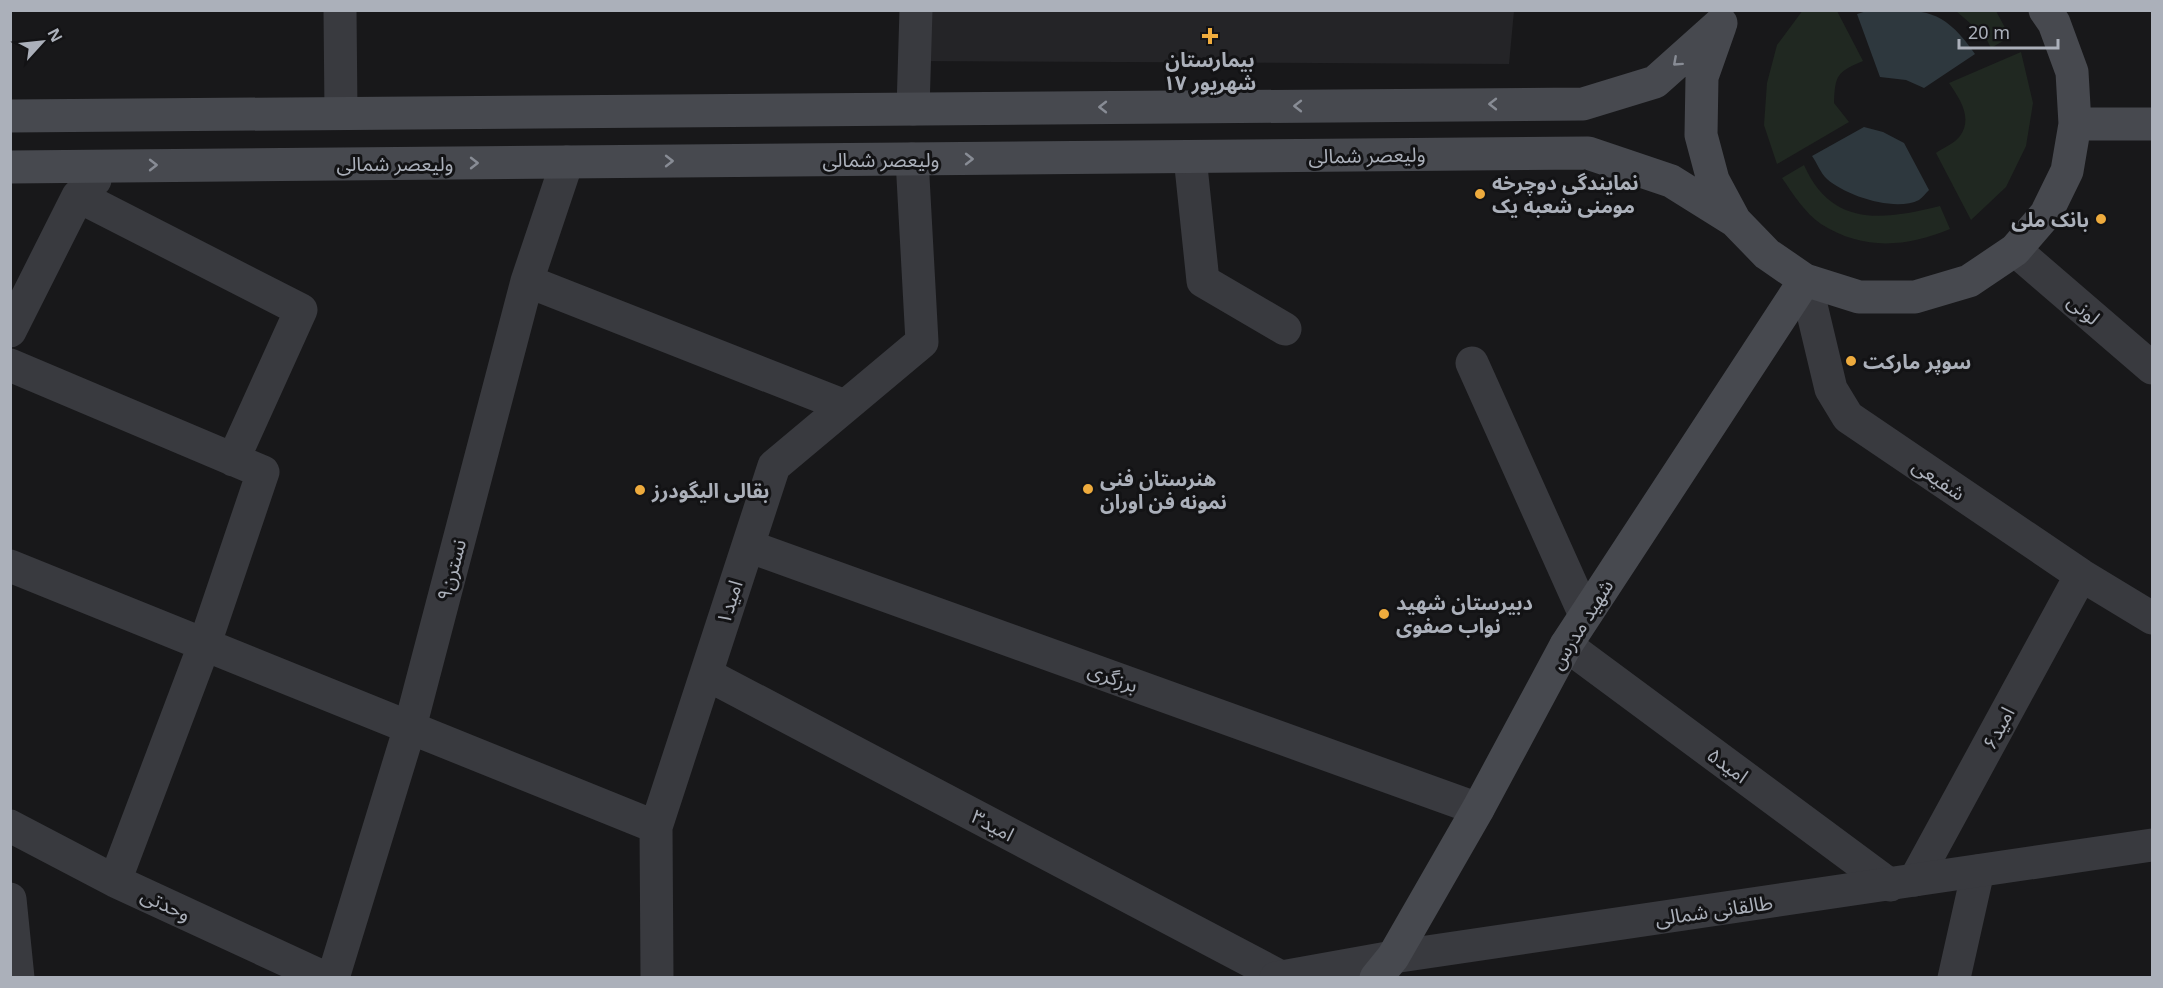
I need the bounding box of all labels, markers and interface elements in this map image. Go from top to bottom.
north arrow [12,12,72,72]
scale bar [1959,12,2058,50]
text: 20 m [1968,20,2010,44]
text: N [43,24,68,46]
marker: بیمارستان ۱۷ شهریور [1201,27,1219,45]
place label: بیمارستان ۱۷ شهریور [1164,46,1256,96]
one-way arrow [1674,55,1684,66]
one-way arrow [1489,98,1498,111]
one-way arrow [1294,100,1303,112]
one-way arrow [1099,101,1108,114]
street label: ولیعصر شمالی [1308,140,1426,170]
street label: ولیعصر شمالی [822,146,940,173]
street label: ولیعصر شمالی [336,150,454,177]
one-way arrow [964,153,973,165]
one-way arrow [664,155,673,167]
one-way arrow [469,157,478,169]
one-way arrow [148,159,157,172]
place label: نمایندگی دوچرخه مومنی شعبه یک [1492,169,1639,219]
marker: نمایندگی دوچرخه مومنی شعبه یک [1473,187,1487,201]
place label: بانک ملی [2011,206,2089,233]
marker: بانک ملی [2094,212,2108,226]
street label: لونی [2062,287,2106,331]
place label: سوپر مارکت [1863,348,1971,375]
marker: سوپر مارکت [1844,354,1858,368]
street label: شفیعی [1907,452,1971,506]
place label: هنرستان فنی نمونه فن اوران [1100,465,1227,515]
place label: بقالی الیگودرز [651,477,769,504]
marker: هنرستان فنی نمونه فن اوران [1081,482,1095,496]
marker: بقالی الیگودرز [633,483,647,497]
street label: نسترن۹ [430,536,472,604]
street label: شهید مدرس [1543,574,1619,674]
street label: امید۱ [709,577,749,627]
place label: دبیرستان شهید نواب صفوی [1396,589,1533,639]
marker: دبیرستان شهید نواب صفوی [1377,607,1391,621]
street label: برزگری [1084,656,1142,698]
street label: امید۶ [1976,702,2020,754]
street label: امید۵ [1702,741,1754,789]
street label: امید۳ [967,803,1019,847]
street label: وحدتی [137,881,195,927]
street label: طالقانی شمالی [1653,888,1775,932]

